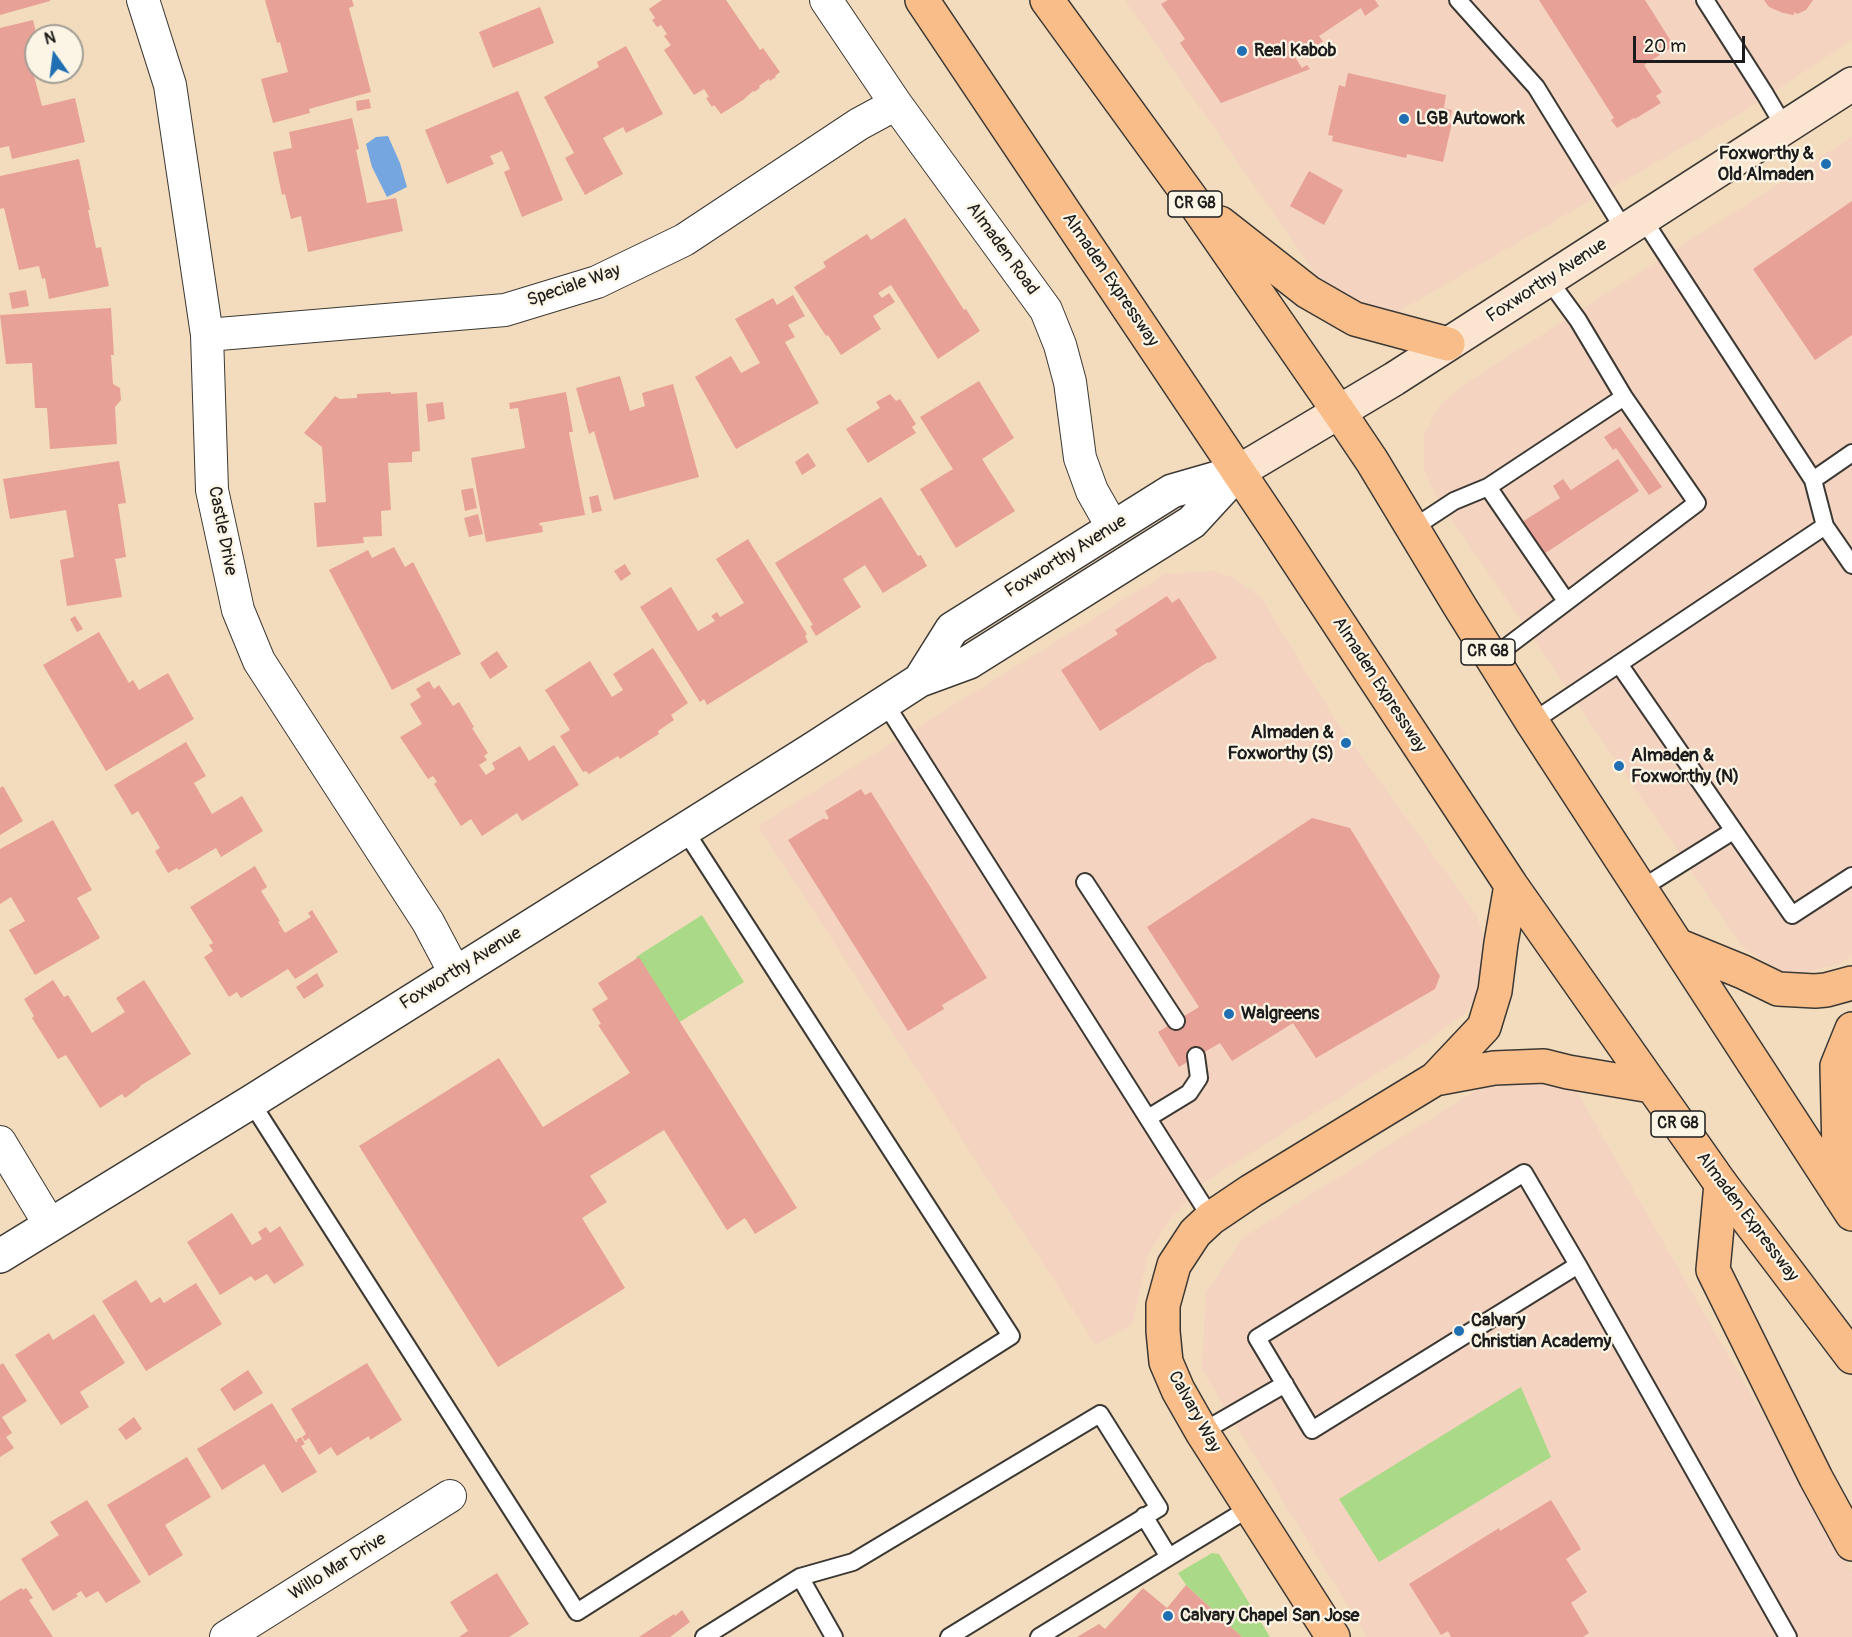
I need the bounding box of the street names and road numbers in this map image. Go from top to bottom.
road number: CR G8 [1168,191,1222,217]
street label: Almaden Road [961,198,1043,300]
street label: Almaden Expressway [1057,209,1163,351]
street label: Foxworthy Avenue [1483,234,1611,328]
street label: Speciale Way [525,260,623,312]
street label: Castle Drive [203,485,241,577]
street label: Foxworthy Avenue [1001,511,1131,603]
street label: Almaden Expressway [1327,613,1431,757]
road number: CR G8 [1461,639,1515,665]
street label: Foxworthy Avenue [396,923,526,1015]
road number: CR G8 [1651,1111,1705,1137]
street label: Almaden Expressway [1691,1148,1803,1286]
street label: Calvary Way [1163,1368,1225,1456]
street label: Willo Mar Drive [285,1528,391,1606]

